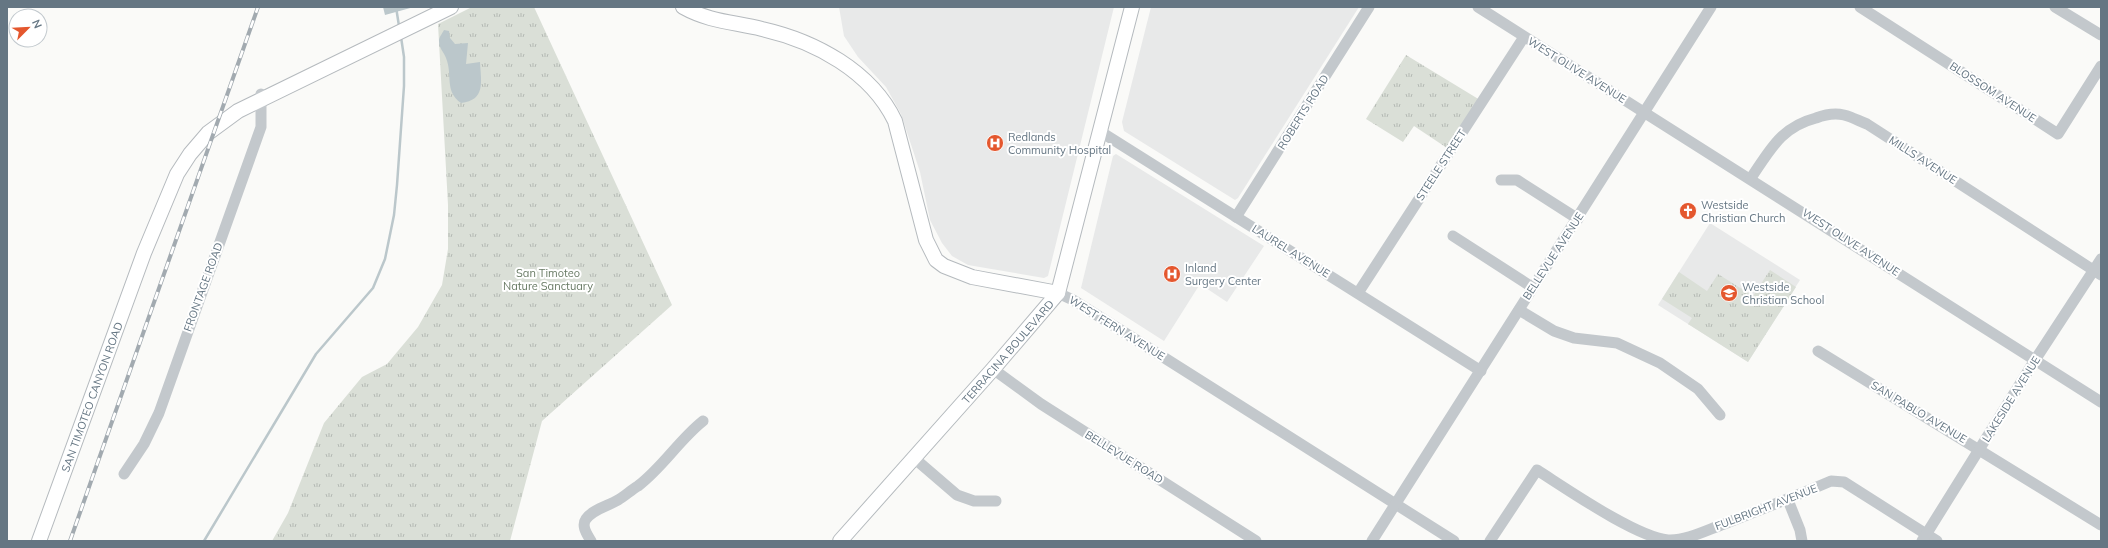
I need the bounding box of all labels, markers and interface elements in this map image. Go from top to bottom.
north arrow [8,8,48,48]
text: N [29,17,45,31]
street label: WEST OLIVE AVENUE [1525,34,1629,106]
street label: BLOSSOM AVENUE [1947,59,2039,125]
street label: ROBERTS ROAD [1274,72,1332,152]
street label: STEELE STREET [1413,127,1469,203]
place label: Redlands Community Hospital [1008,130,1111,157]
hospital icon: Redlands Community Hospital [985,133,1005,153]
street label: MILLS AVENUE [1886,133,1960,187]
place label: Westside Christian Church [1701,198,1786,225]
church icon: Westside Christian Church [1678,201,1698,221]
street label: WEST OLIVE AVENUE [1800,205,1902,279]
street label: BELLEVUE AVENUE [1519,210,1587,302]
street label: LAUREL AVENUE [1249,221,1333,281]
street label: FRONTAGE ROAD [180,241,226,333]
place label: Inland Surgery Center [1185,261,1261,288]
hospital icon: Inland Surgery Center [1162,264,1182,284]
park label: San Timoteo Nature Sanctuary [503,266,593,293]
place label: Westside Christian School [1742,280,1824,307]
school or university icon: Westside Christian School [1719,283,1739,303]
street label: WEST FERN AVENUE [1066,293,1168,363]
street label: TERRACINA BOULEVARD [959,297,1057,407]
street label: SAN TIMOTEO CANYON ROAD [58,320,126,474]
street label: LAKESIDE AVENUE [1979,353,2043,445]
street label: SAN PABLO AVENUE [1869,378,1969,446]
street label: BELLEVUE ROAD [1082,427,1166,487]
street label: FULBRIGHT AVENUE [1713,481,1819,533]

